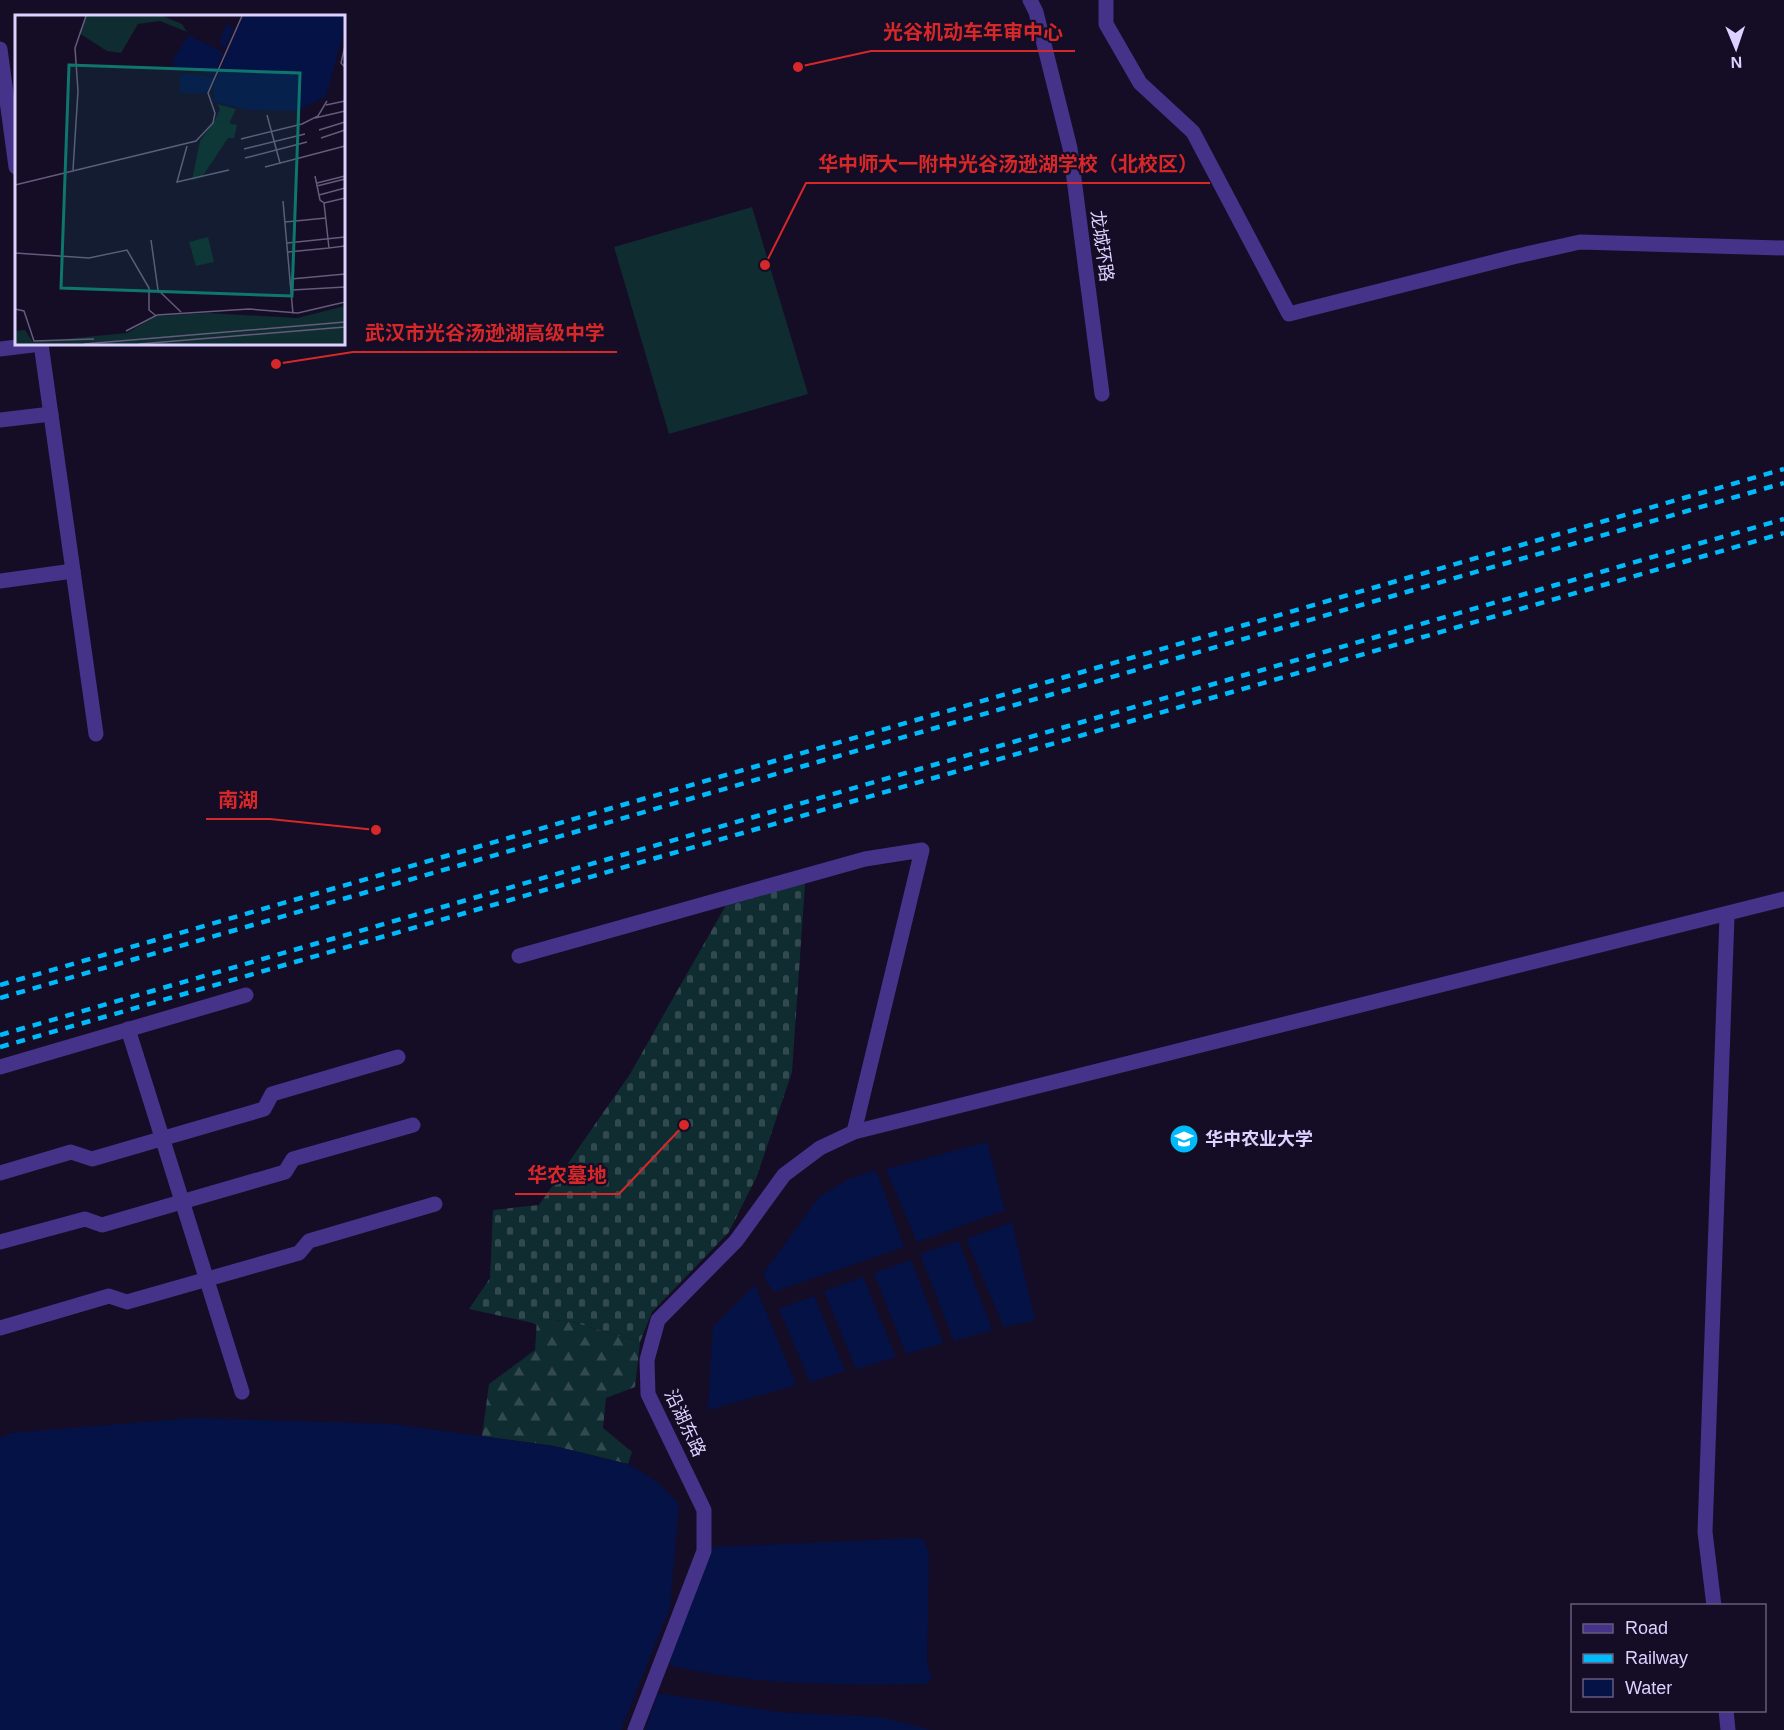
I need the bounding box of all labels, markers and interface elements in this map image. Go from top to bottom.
callout: 光谷机动车年审中心 [871,13,1075,51]
inset map [15,15,345,345]
north arrow [1706,18,1766,78]
text: 光谷机动车年审中心 [883,21,1063,43]
text: N [1730,54,1743,71]
callout: 华中师大一附中光谷汤逊湖学校（北校区） [806,145,1210,183]
text: 华中师大一附中光谷汤逊湖学校（北校区） [818,153,1198,175]
street label: 龙城环路 [1087,209,1117,283]
callout: 武汉市光谷汤逊湖高级中学 [353,314,617,352]
text: 武汉市光谷汤逊湖高级中学 [365,322,605,344]
callout: 南湖 [206,781,270,819]
text: 南湖 [218,789,258,811]
school or university icon: 华中农业大学 [1168,1123,1200,1155]
place label: 华中农业大学 [1205,1129,1313,1149]
callout: 华农墓地 [515,1156,619,1194]
text: 华农墓地 [527,1164,607,1186]
street label: 沿湖东路 [661,1386,709,1460]
legend [1571,1604,1766,1712]
text: Road [1625,1618,1668,1638]
text: Railway [1625,1648,1688,1668]
text: Water [1625,1678,1672,1698]

